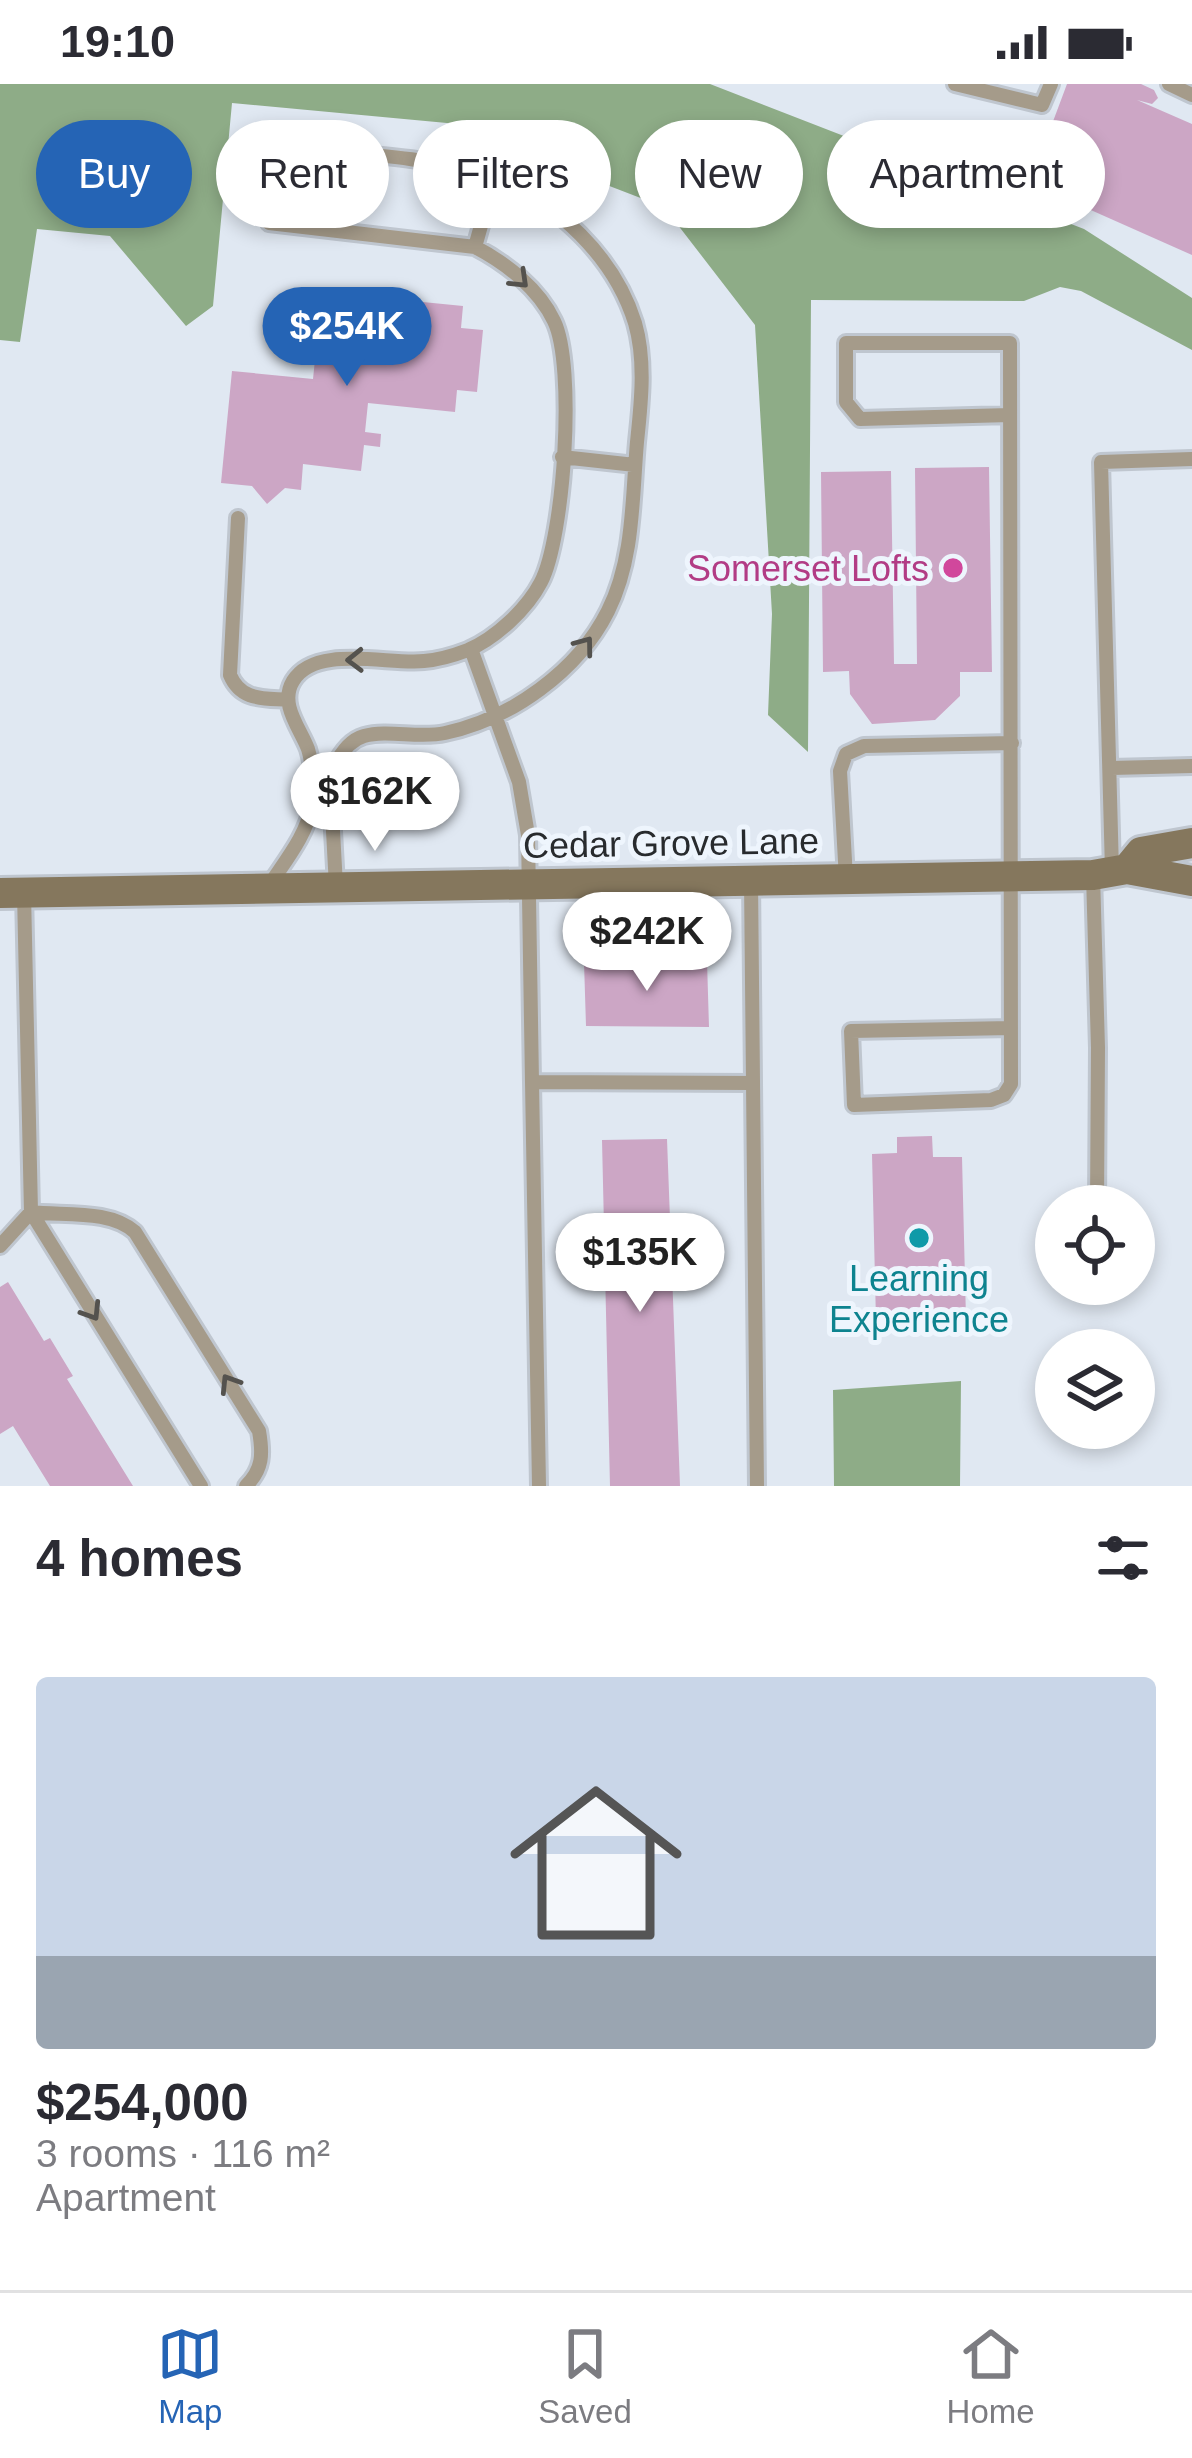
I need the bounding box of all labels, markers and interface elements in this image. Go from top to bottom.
text: 19:10 [60,16,175,67]
chip: Buy [36,120,192,228]
chip: Rent [216,120,389,228]
chip: Filters [413,120,611,228]
chip: New [635,120,803,228]
chip: Apartment [827,120,1105,228]
one-way arrow [506,265,528,287]
pin: $254K [263,287,431,389]
text: $254K [290,304,404,347]
place label: Somerset Lofts [687,548,929,589]
marker: Somerset Lofts [940,555,966,581]
one-way arrow [570,636,592,658]
one-way arrow [345,647,363,673]
pin: $162K [291,752,459,854]
text: $162K [318,769,432,812]
street label: Cedar Grove Lane [523,820,819,866]
pin: $242K [563,892,731,994]
text: $242K [590,909,704,952]
map controls [1035,1185,1155,1449]
button: locate [1035,1185,1155,1305]
pin: $135K [556,1213,724,1315]
marker: Learning Experience [906,1225,932,1251]
text: $135K [583,1230,697,1273]
place label: Learning Experience [829,1258,1009,1340]
one-way arrow [78,1299,100,1321]
button: layers [1035,1329,1155,1449]
one-way arrow [221,1375,243,1397]
icon: filters [1090,1525,1156,1591]
text: 4 homes [36,1530,243,1587]
icon: home [488,1755,704,1971]
text: $254,000 [36,2074,249,2131]
text: 3 rooms · 116 m² [36,2132,330,2175]
text: Apartment [36,2176,216,2219]
tab: Map [157,2321,223,2431]
tab: Saved [538,2321,632,2431]
tab: Home [947,2321,1035,2431]

